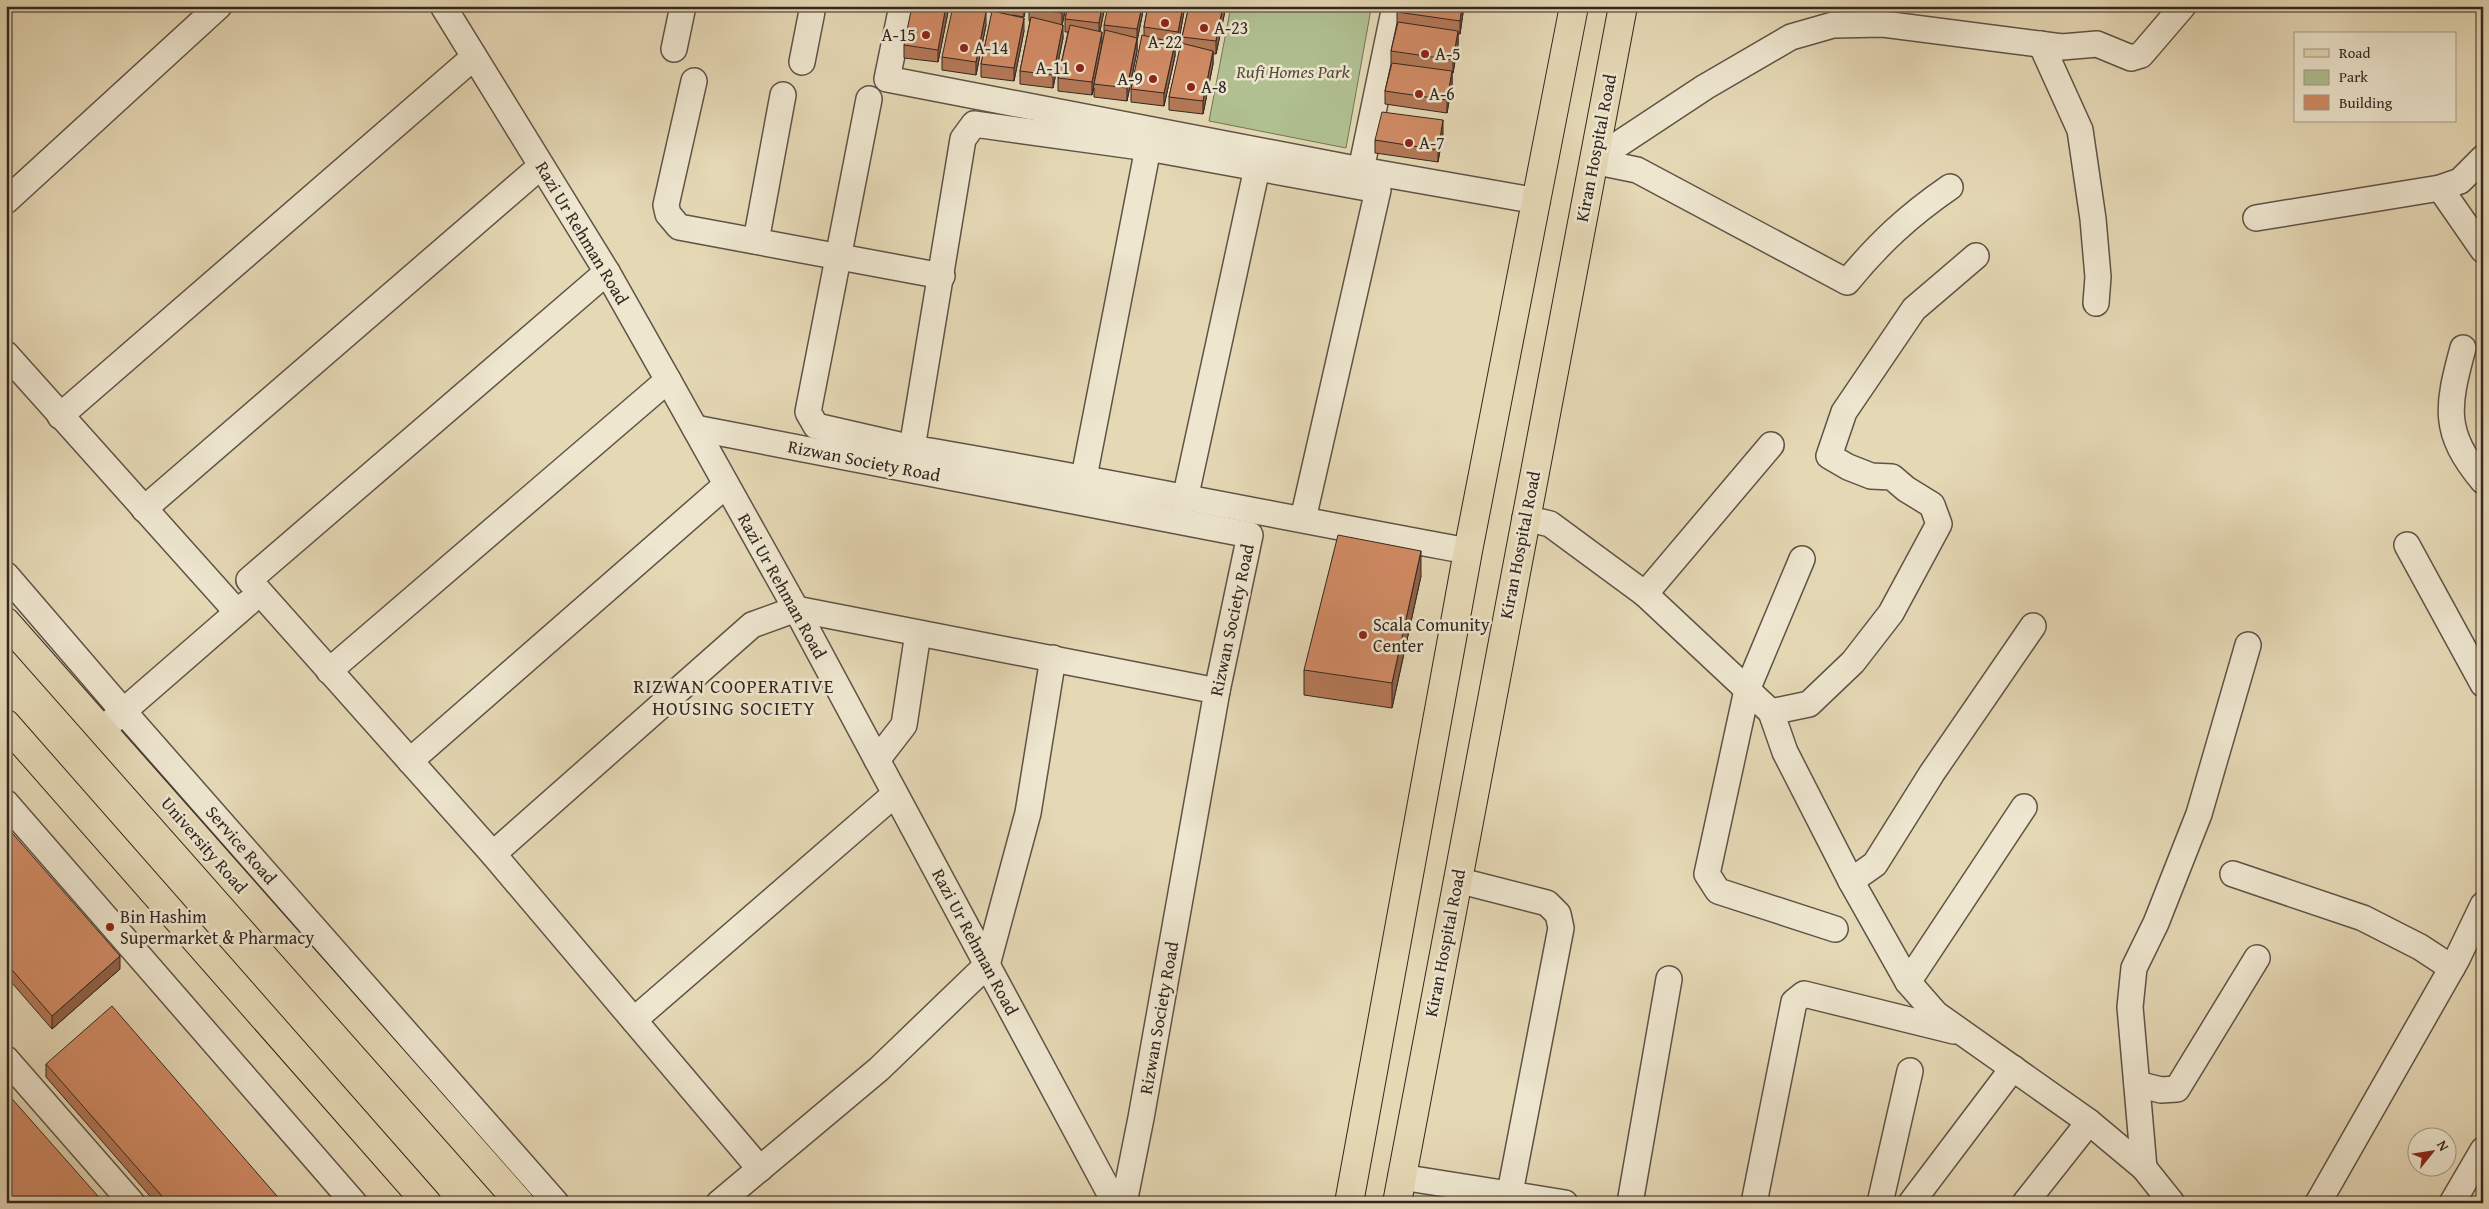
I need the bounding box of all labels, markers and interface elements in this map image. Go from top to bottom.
place label: A-23 [1214,14,1248,41]
marker: A-22 [1159,17,1171,29]
place label: A-15 [882,21,916,48]
marker: A-23 [1198,22,1210,34]
place label: A-22 [1148,28,1182,55]
marker: A-15 [920,29,932,41]
legend [2294,32,2456,122]
place label: A-14 [974,34,1008,61]
place label: A-5 [1435,40,1461,67]
marker: A-14 [958,42,970,54]
text: Road [2339,42,2370,63]
marker: A-5 [1419,48,1431,60]
place label: A-11 [1036,54,1070,81]
park label: Rufi Homes Park [1235,58,1351,85]
marker: A-11 [1074,62,1086,74]
place label: A-9 [1117,65,1143,92]
text: Park [2339,66,2368,87]
street label: Kiran Hospital Road [1568,71,1623,224]
marker: A-9 [1147,73,1159,85]
place label: A-8 [1201,73,1227,100]
place label: A-6 [1429,80,1455,107]
marker: A-8 [1185,81,1197,93]
marker: A-6 [1413,88,1425,100]
text: Building [2339,92,2393,113]
place label: A-7 [1419,129,1445,156]
marker: A-7 [1403,137,1415,149]
street label: Razi Ur Rehman Road [529,156,636,310]
street label: Rizwan Society Road [786,432,943,489]
street label: Kiran Hospital Road [1492,468,1547,621]
street label: Razi Ur Rehman Road [731,508,834,664]
street label: Rizwan Society Road [1202,541,1261,698]
place label: Scala Comunity Center [1373,611,1490,659]
marker: Scala Comunity Center [1357,629,1369,641]
district label: RIZWAN COOPERATIVE HOUSING SOCIETY [634,672,834,722]
street label: University Road [155,790,254,899]
street label: Service Road [199,799,284,890]
street label: Razi Ur Rehman Road [925,864,1026,1020]
street label: Kiran Hospital Road [1417,866,1472,1019]
place label: Bin Hashim Supermarket & Pharmacy [120,903,314,951]
marker: Bin Hashim Supermarket & Pharmacy [104,921,116,933]
street label: Rizwan Society Road [1132,939,1185,1096]
north arrow [2406,1126,2456,1176]
text: N [2432,1136,2455,1155]

